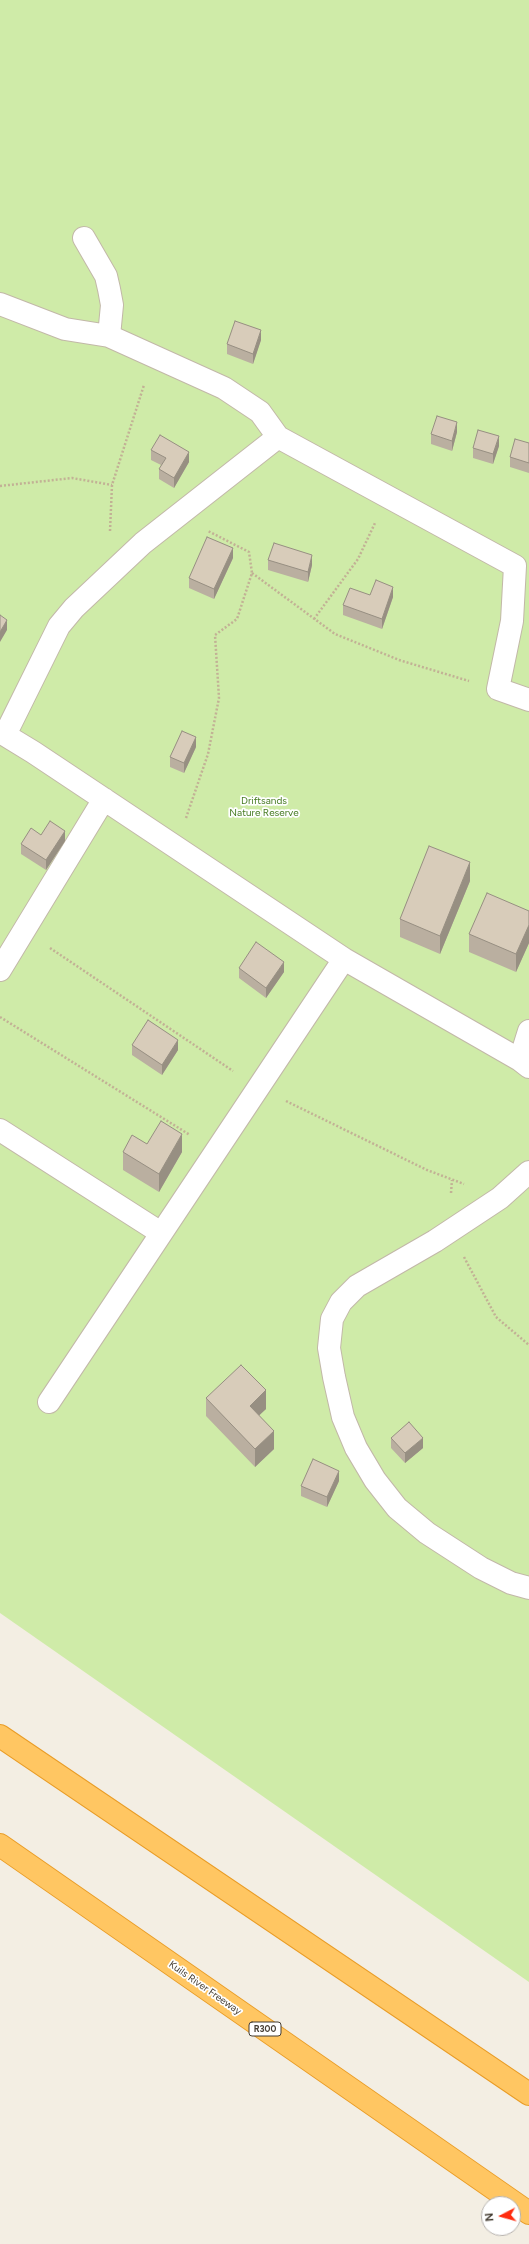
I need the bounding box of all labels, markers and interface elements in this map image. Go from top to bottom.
park label: Driftsands Nature Reserve [229,795,299,818]
street label: Kuils River Freeway [166,1958,244,2018]
road number: R300 [249,2022,281,2036]
north arrow [481,2196,521,2236]
text: N [483,2212,496,2222]

